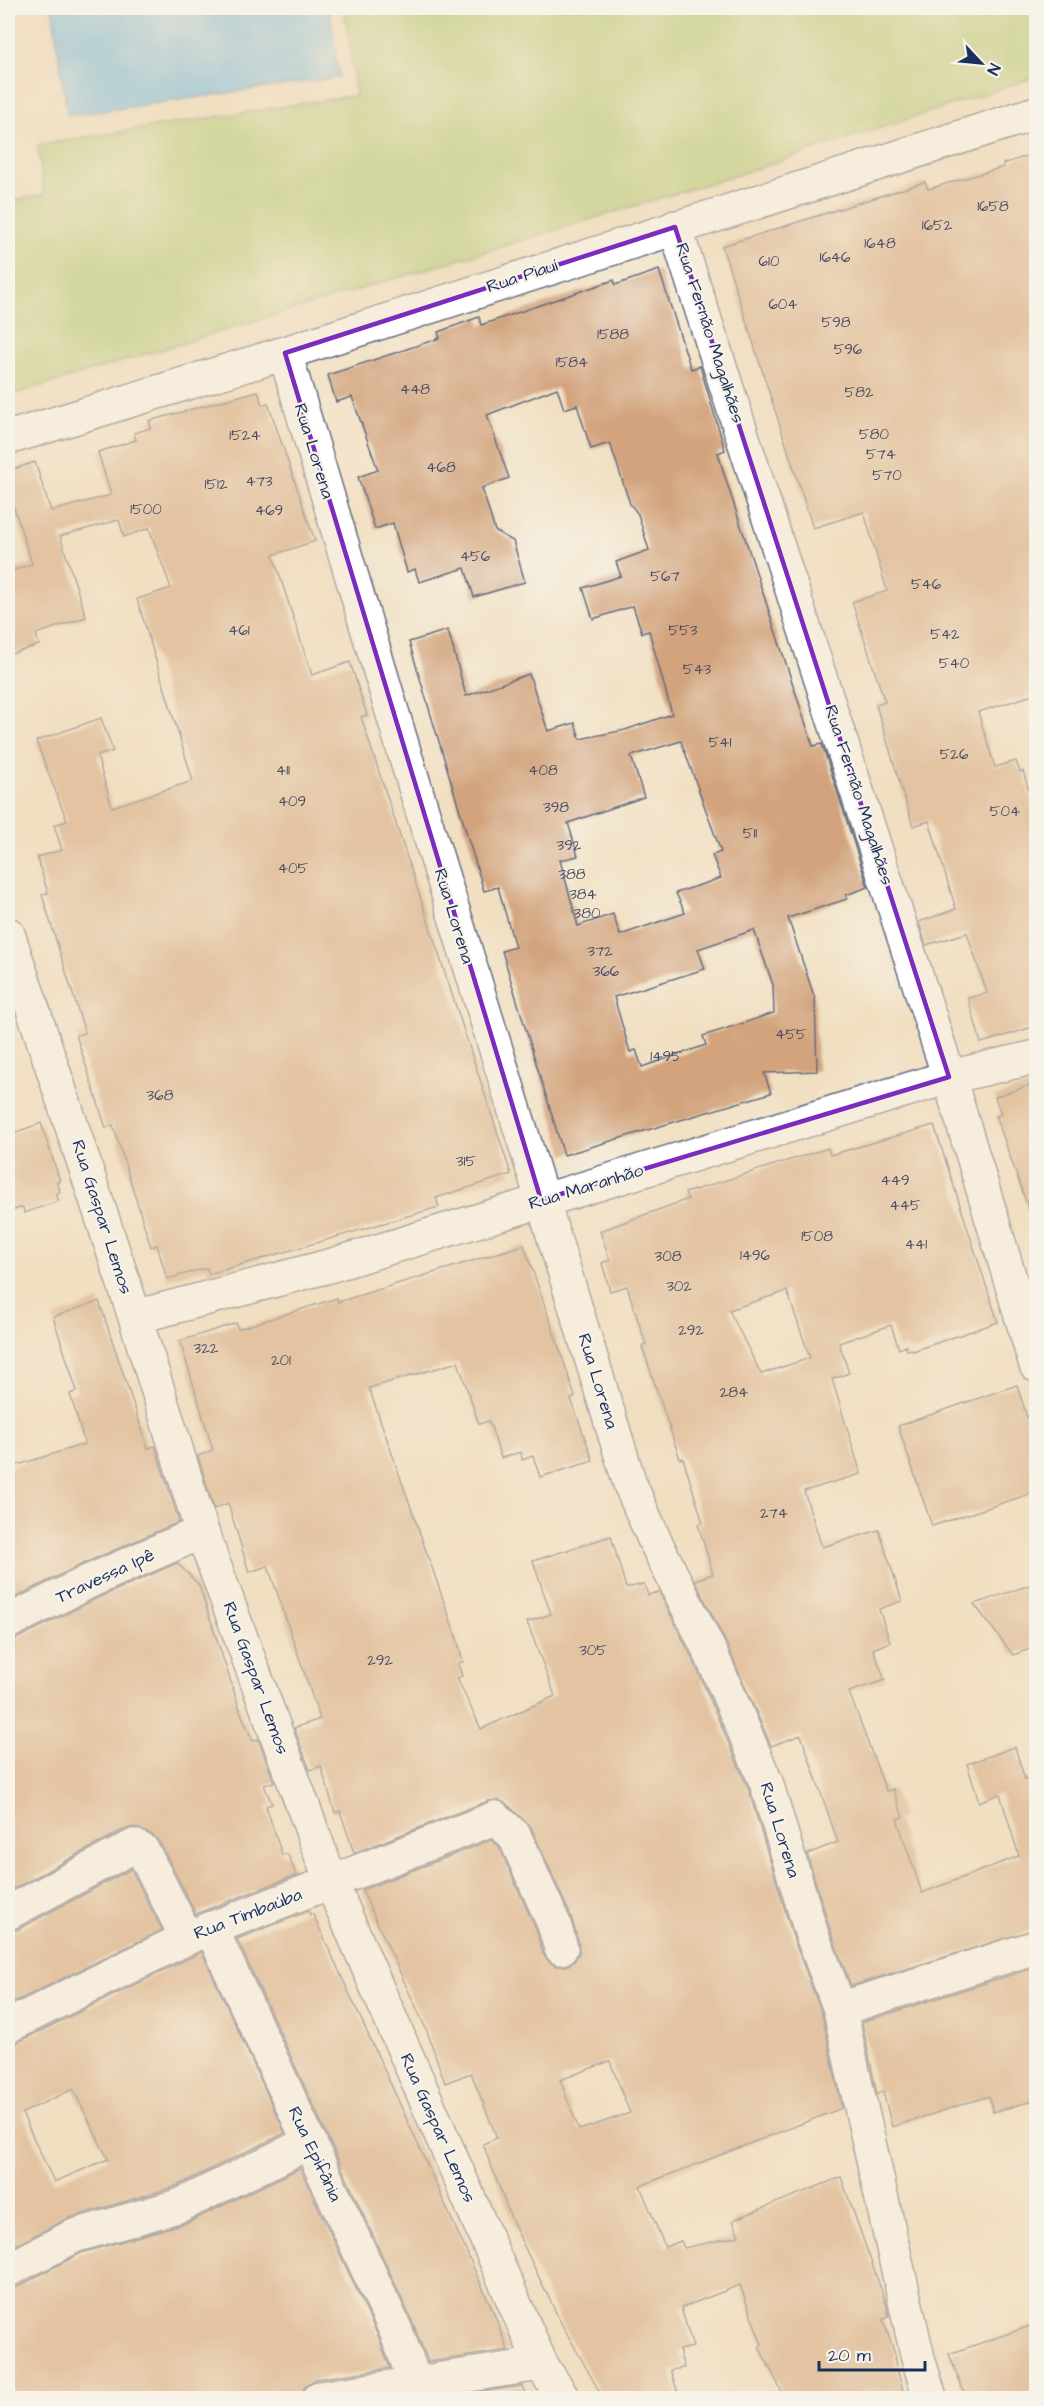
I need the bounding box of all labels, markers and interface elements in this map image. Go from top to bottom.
north arrow [951,33,1011,93]
text: N [981,60,1006,78]
house number: 1658 [977,196,1009,217]
house number: 1652 [922,215,953,236]
house number: 1648 [864,233,896,254]
street label: Rua Fernão Magalhães [668,240,751,427]
house number: 1646 [820,247,851,268]
house number: 610 [759,251,780,272]
street label: Rua Piauí [483,253,561,299]
house number: 604 [768,294,798,315]
house number: 598 [822,312,851,333]
house number: 1588 [597,324,629,345]
house number: 596 [834,339,863,360]
house number: 1584 [556,352,588,373]
house number: 448 [400,379,430,400]
house number: 582 [845,382,874,403]
street label: Rua Lorena [288,400,340,502]
house number: 580 [859,424,889,445]
house number: 1524 [229,425,261,446]
house number: 574 [866,444,896,465]
house number: 468 [426,457,456,478]
house number: 570 [872,465,902,486]
house number: 473 [245,471,273,492]
house number: 1512 [204,474,228,495]
house number: 1500 [130,499,162,520]
house number: 469 [255,500,283,521]
house number: 456 [460,546,491,567]
house number: 567 [650,566,680,587]
house number: 546 [911,574,942,595]
house number: 461 [228,620,250,641]
house number: 553 [669,620,698,641]
house number: 542 [930,624,960,645]
house number: 540 [939,653,970,674]
house number: 543 [683,659,712,680]
street label: Rua Fernão Magalhães [817,702,900,889]
house number: 541 [709,732,731,753]
house number: 526 [940,744,969,765]
house number: 411 [276,760,290,781]
house number: 408 [528,760,558,781]
house number: 409 [278,791,306,812]
house number: 398 [543,797,569,818]
house number: 504 [990,801,1020,822]
house number: 511 [743,823,757,844]
house number: 392 [557,835,582,856]
house number: 405 [278,858,309,879]
house number: 388 [558,864,586,885]
street label: Rua Lorena [428,865,480,967]
house number: 384 [569,884,597,905]
house number: 380 [574,903,601,924]
house number: 372 [587,941,613,962]
house number: 366 [593,961,620,982]
house number: 455 [775,1024,807,1045]
house number: 1495 [650,1046,682,1067]
house number: 368 [147,1085,174,1106]
street label: Rua Gaspar Lemos [65,1137,139,1297]
house number: 315 [456,1151,476,1172]
street label: Rua Maranhão [526,1158,646,1216]
house number: 449 [881,1170,909,1191]
house number: 445 [889,1195,921,1216]
house number: 1508 [801,1226,833,1247]
house number: 441 [905,1234,927,1255]
house number: 1496 [740,1245,771,1266]
house number: 308 [655,1246,682,1267]
house number: 302 [666,1276,692,1297]
house number: 292 [678,1320,704,1341]
street label: Rua Lorena [572,1330,624,1432]
house number: 322 [194,1338,219,1359]
house number: 201 [271,1350,291,1371]
house number: 284 [720,1382,748,1403]
house number: 274 [760,1503,788,1524]
street label: Travessa Ipê [52,1542,159,1610]
street label: Rua Gaspar Lemos [217,1598,295,1758]
house number: 305 [579,1640,607,1661]
house number: 292 [367,1650,393,1671]
street label: Rua Lorena [754,1779,806,1881]
street label: Rua Timbaúba [190,1882,306,1946]
street label: Rua Gaspar Lemos [394,2050,482,2206]
street label: Rua Epifânia [282,2102,348,2206]
scale bar [819,2334,926,2372]
text: 20 m [828,2343,871,2368]

